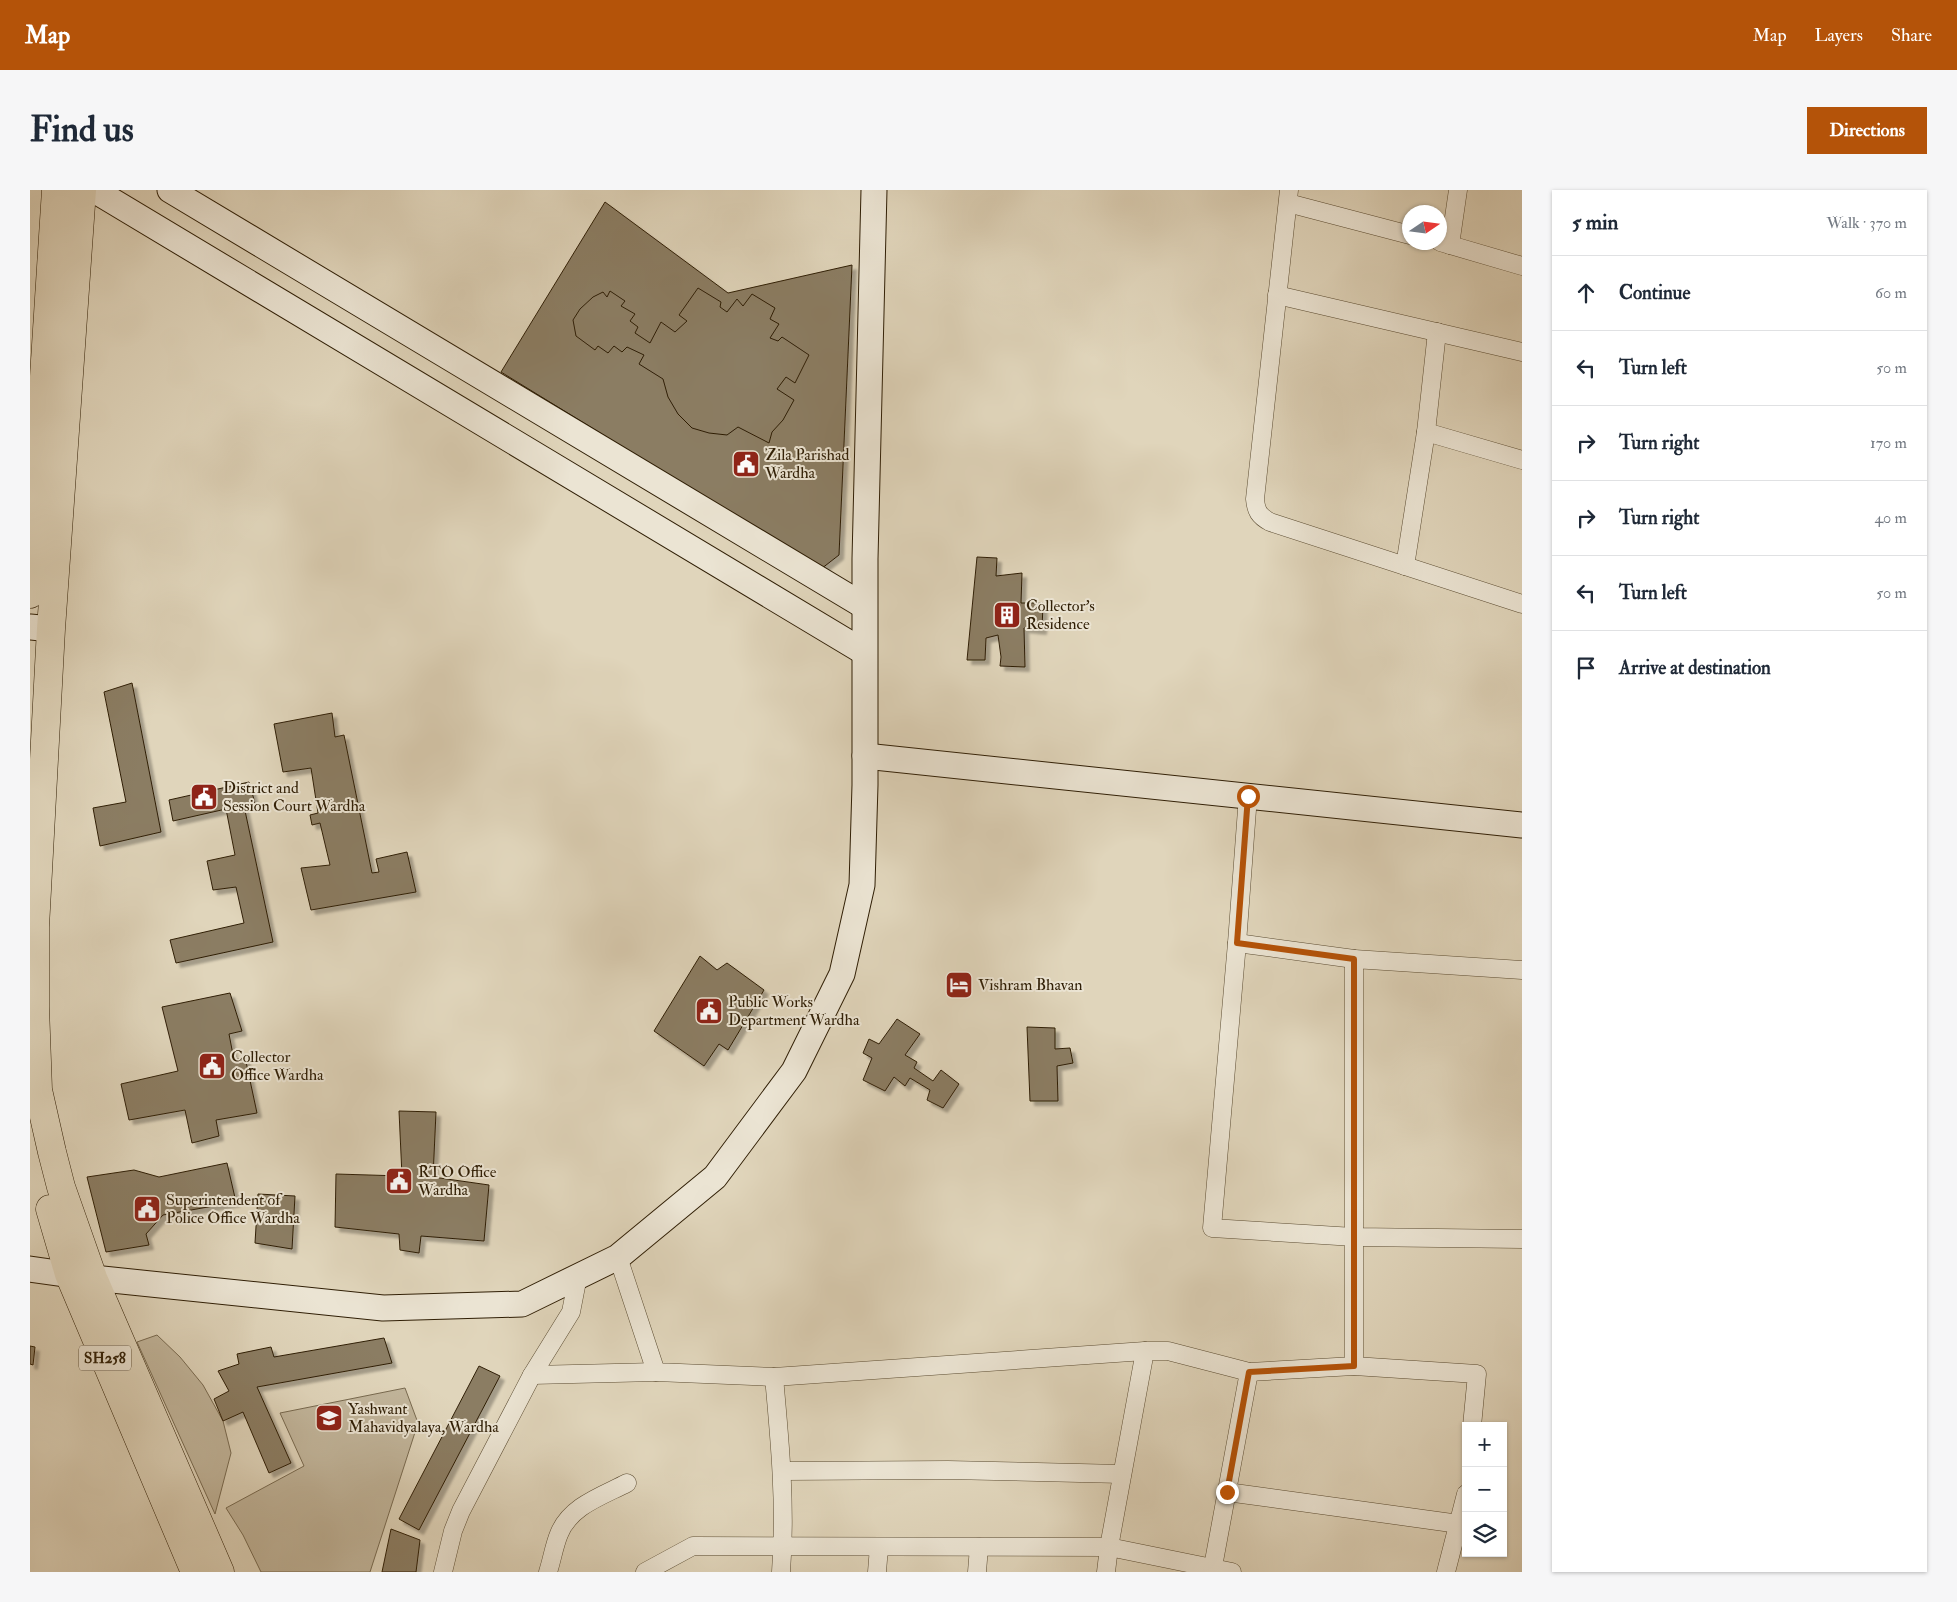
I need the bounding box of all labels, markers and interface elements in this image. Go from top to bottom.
text: Map [25,20,70,51]
text: Map [1753,24,1787,47]
text: Layers [1815,24,1863,47]
text: Share [1891,24,1932,47]
button: Directions [1807,107,1927,154]
text: Find us [30,108,134,152]
north arrow [1402,205,1447,250]
text: 5 min [1572,209,1618,236]
text: Walk · 370 m [1826,213,1907,233]
icon: ahead [1572,279,1600,307]
text: Continue [1619,281,1690,305]
text: 60 m [1875,283,1907,303]
icon: left [1572,354,1600,382]
text: Turn left [1619,356,1687,380]
text: 50 m [1876,358,1907,378]
icon: right [1572,429,1600,457]
text: Turn right [1619,431,1699,455]
text: 170 m [1870,433,1907,453]
place label: Zila Parishad Wardha [764,445,849,483]
public building icon: Zila Parishad Wardha [731,449,761,479]
icon: right [1572,504,1600,532]
text: Turn right [1619,506,1699,530]
text: 40 m [1874,508,1907,528]
icon: left [1572,579,1600,607]
text: Turn left [1619,581,1687,605]
text: 50 m [1876,583,1907,603]
place label: Collector's Residence [1026,596,1095,634]
building icon: Collector's Residence [992,600,1022,630]
icon: arrive [1572,654,1600,682]
text: Arrive at destination [1619,656,1771,680]
place label: District and Session Court Wardha [223,778,366,816]
public building icon: District and Session Court Wardha [189,782,219,812]
route start [1237,785,1260,808]
hotel icon: Vishram Bhavan [944,970,974,1000]
place label: Vishram Bhavan [978,975,1082,995]
place label: Public Works Department Wardha [728,992,860,1031]
public building icon: Public Works Department Wardha [694,996,724,1026]
place label: Collector Office Wardha [231,1047,324,1085]
public building icon: Collector Office Wardha [197,1051,227,1081]
place label: RTO Office Wardha [417,1162,497,1200]
public building icon: RTO Office Wardha [384,1166,414,1196]
place label: Superintendent of Police Office Wardha [166,1190,300,1228]
public building icon: Superintendent of Police Office Wardha [132,1194,162,1224]
road number: SH258 [79,1346,131,1370]
place label: Yashwant Mahavidyalaya, Wardha [348,1399,499,1437]
school or university icon: Yashwant Mahavidyalaya, Wardha [314,1403,344,1433]
map controls [1462,1422,1507,1557]
button: + [1462,1422,1507,1467]
button: − [1462,1467,1507,1512]
route end [1216,1481,1239,1504]
button: layers [1462,1512,1507,1557]

